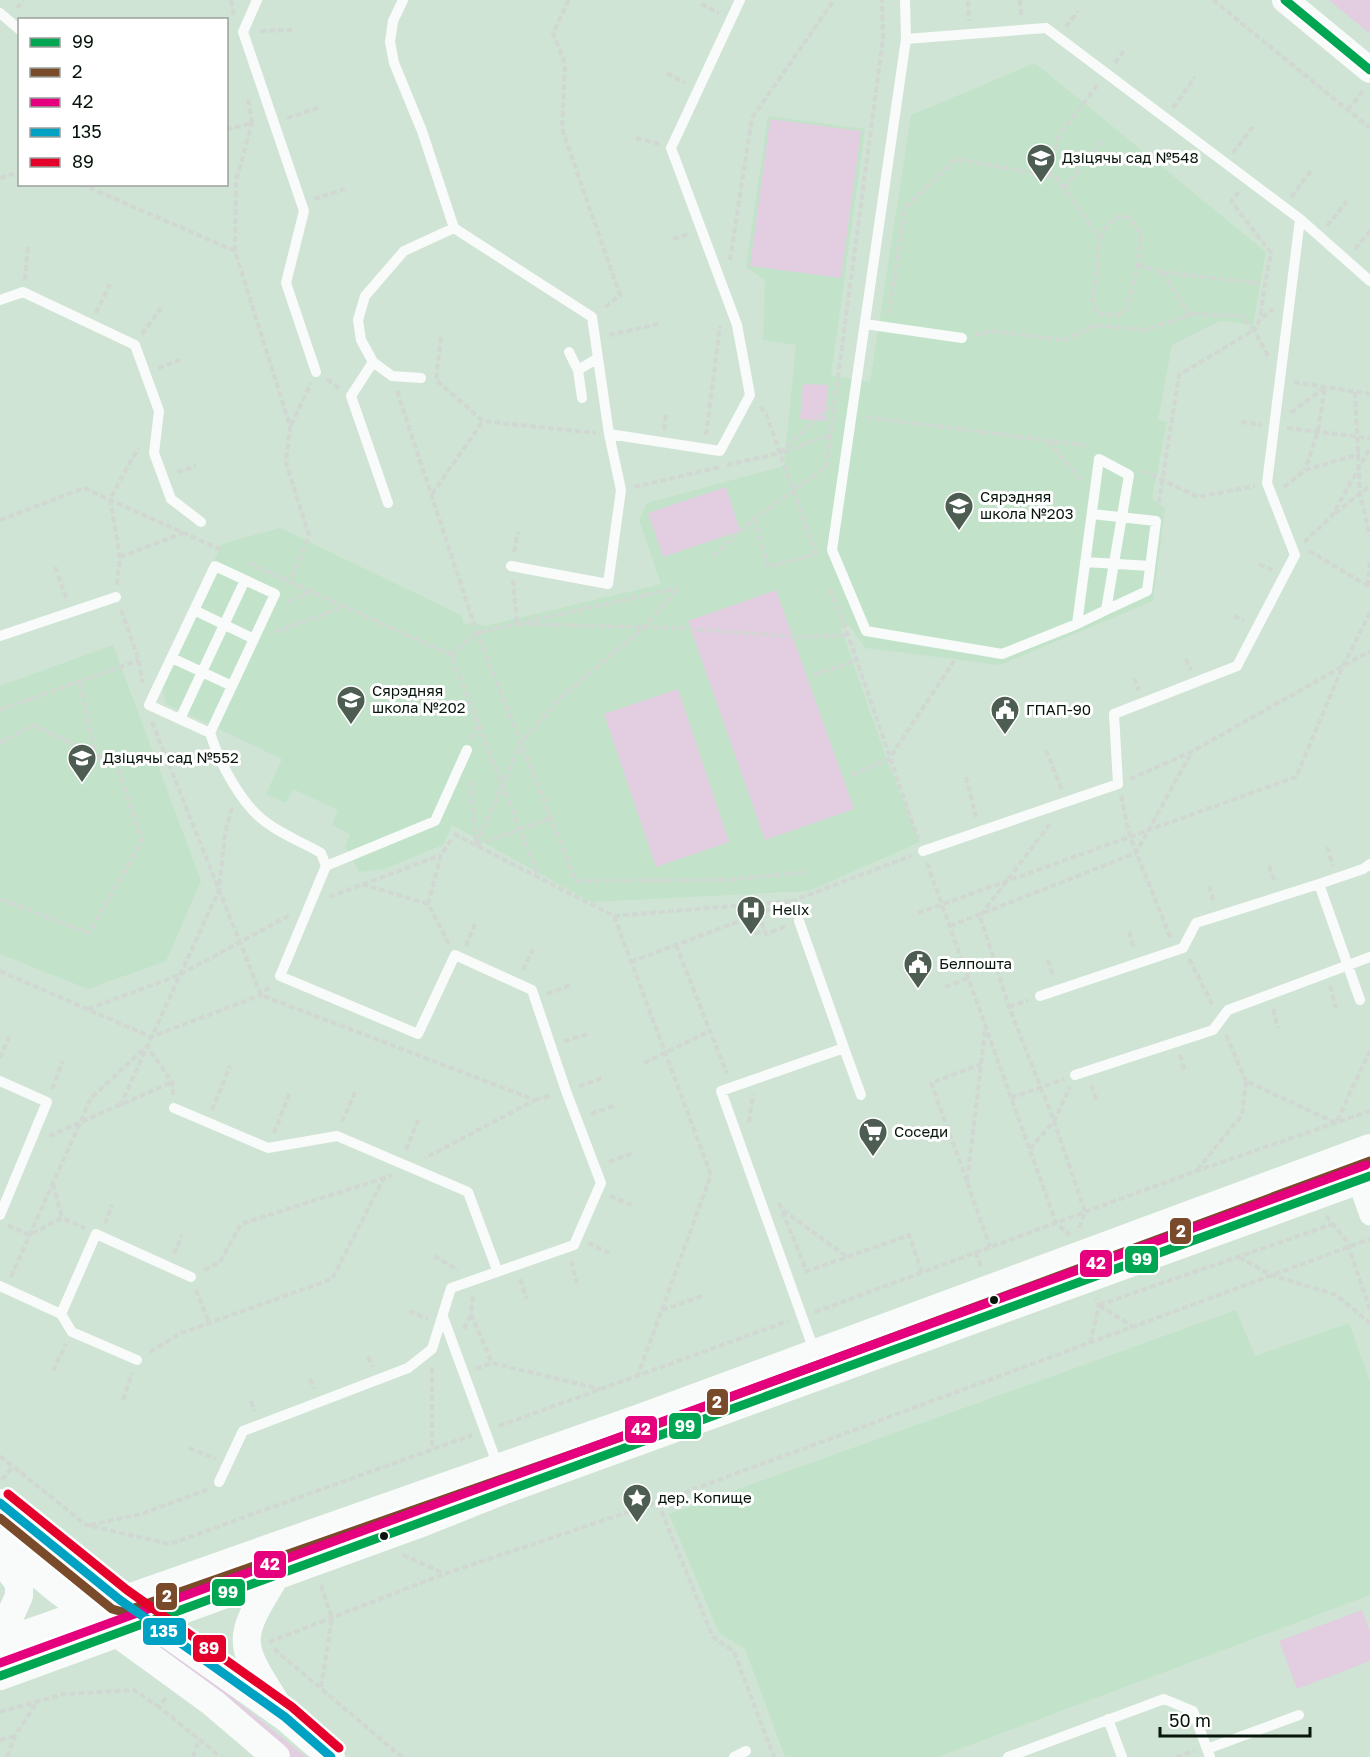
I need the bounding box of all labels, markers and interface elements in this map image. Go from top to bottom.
legend [18,18,228,186]
text: 99 [72,30,94,52]
text: 2 [72,60,82,82]
text: 42 [72,90,93,112]
text: 135 [72,120,102,142]
school or university icon: Дзіцячы сад №548 [1025,142,1057,184]
place label: Дзіцячы сад №548 [1062,148,1199,166]
text: 89 [72,150,94,172]
place label: Сярэдняя школа №203 [980,487,1074,522]
school or university icon: Сярэдняя школа №203 [943,490,975,532]
place label: Сярэдняя школа №202 [372,681,465,716]
school or university icon: Сярэдняя школа №202 [335,684,367,726]
public building icon: ГПАП-90 [989,694,1021,736]
place label: ГПАП-90 [1026,700,1091,718]
school or university icon: Дзіцячы сад №552 [66,742,98,784]
place label: Дзіцячы сад №552 [103,748,239,766]
hospital icon: Helix [735,894,767,936]
place label: Helix [772,900,809,918]
public building icon: Белпошта [902,948,934,990]
place label: Белпошта [939,954,1012,972]
supermarket icon: Соседи [857,1116,889,1158]
place label: Соседи [894,1122,948,1140]
line badge: 2 [1169,1217,1192,1245]
text: 2 [1176,1221,1186,1241]
line badge: 99 [1124,1245,1159,1274]
line badge: 42 [1079,1249,1113,1278]
text: 99 [1132,1249,1152,1269]
text: 42 [1086,1253,1106,1273]
unlabelled marker [988,1294,1000,1306]
line badge: 2 [706,1388,729,1416]
text: 2 [712,1392,722,1412]
line badge: 99 [668,1412,702,1440]
line badge: 42 [624,1415,658,1444]
text: 99 [675,1416,695,1436]
text: 42 [631,1419,651,1439]
place icon: дер. Копище [621,1482,653,1524]
place label: дер. Копище [658,1488,752,1506]
unlabelled marker [378,1530,390,1542]
line badge: 42 [253,1550,287,1579]
text: 42 [260,1554,280,1574]
line badge: 99 [211,1578,246,1607]
line badge: 2 [155,1582,178,1611]
text: 99 [218,1582,238,1602]
text: 2 [162,1586,172,1606]
line badge: 135 [142,1617,187,1646]
text: 135 [150,1621,178,1641]
line badge: 89 [192,1634,227,1663]
text: 89 [199,1638,219,1658]
scale bar [1160,1700,1310,1738]
text: 50 m [1169,1709,1211,1731]

